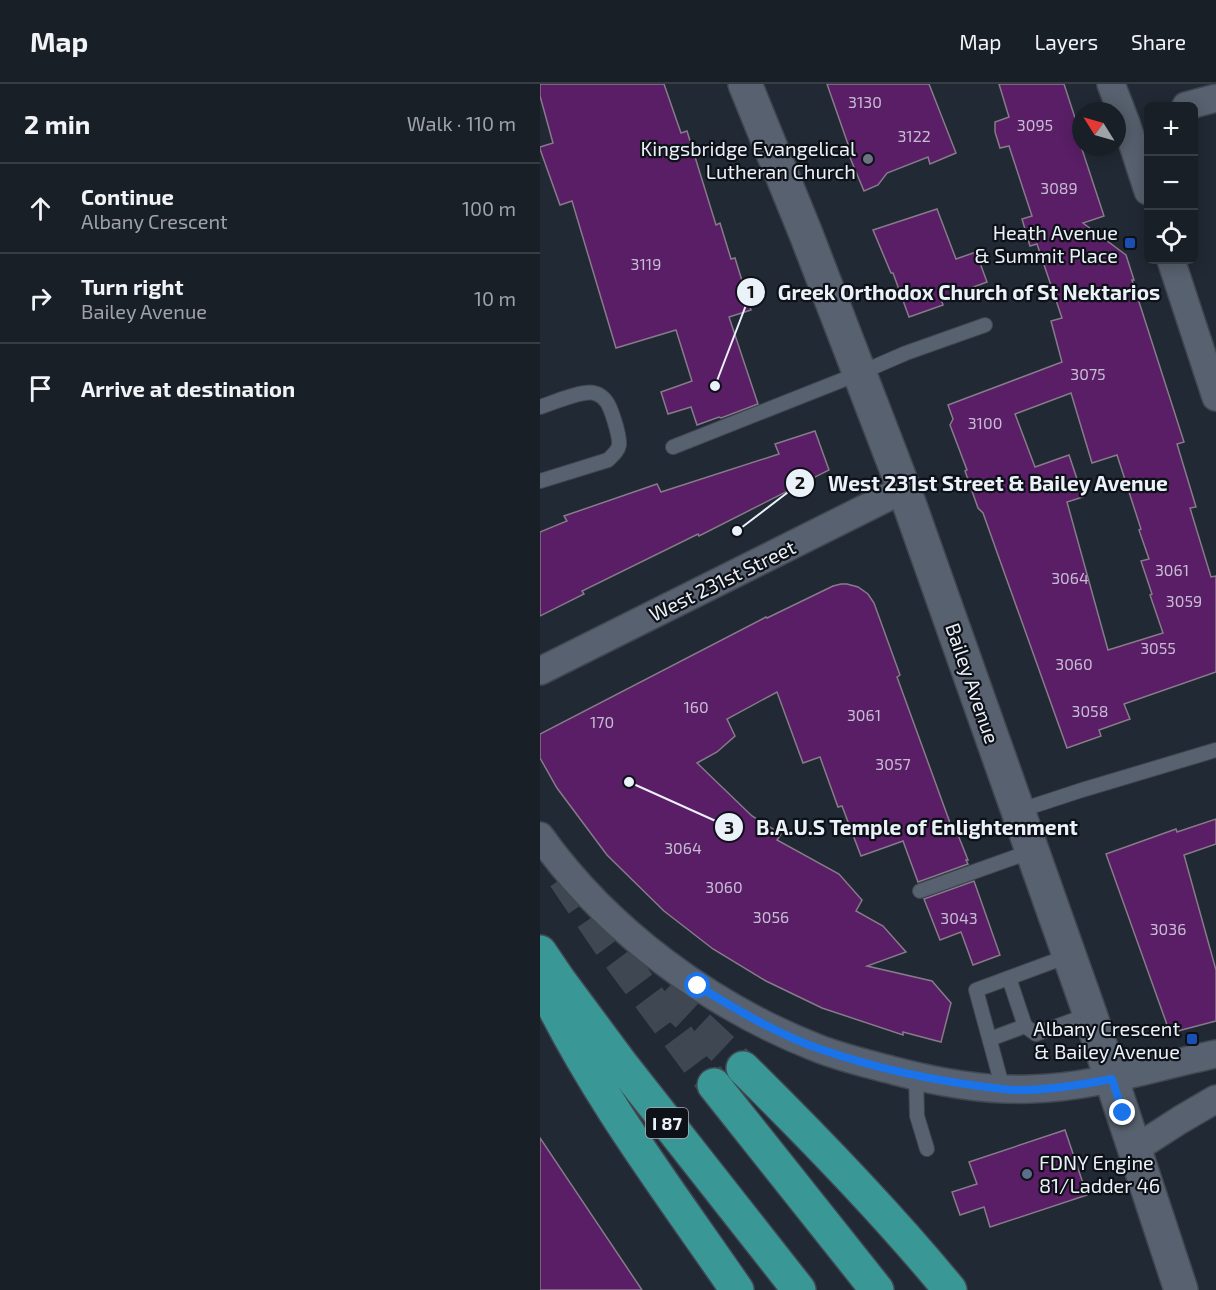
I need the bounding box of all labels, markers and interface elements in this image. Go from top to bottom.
text: Map [30,24,88,58]
text: Map [959,29,1001,54]
text: Layers [1034,29,1098,54]
text: Share [1131,29,1186,54]
house number: 3130 [848,92,882,111]
north arrow [1072,102,1126,156]
map controls [1144,102,1198,264]
button: + [1144,102,1198,156]
text: 2 min [24,108,90,139]
text: Walk · 110 m [407,111,516,135]
house number: 3095 [1017,115,1053,134]
house number: 3122 [897,126,931,145]
place label: Kingsbridge Evangelical Lutheran Church [640,136,856,183]
marker: Kingsbridge Evangelical Lutheran Church [861,152,875,166]
button: − [1144,156,1198,210]
house number: 3089 [1040,178,1078,197]
text: Continue [81,183,174,209]
icon: ahead [24,192,57,225]
text: 100 m [462,196,516,220]
text: Albany Crescent [81,209,228,233]
button: locate [1144,210,1198,264]
place label: Heath Avenue & Summit Place [974,220,1118,267]
marker: Heath Avenue & Summit Place [1123,236,1137,250]
house number: 3119 [631,254,661,273]
text: Turn right [81,273,183,299]
callout: Greek Orthodox Church of St Nektarios [736,273,1173,312]
text: Greek Orthodox Church of St Nektarios [778,279,1160,304]
text: 1 [747,280,755,302]
icon: right [24,282,57,315]
text: 10 m [474,286,516,310]
text: Bailey Avenue [81,299,207,323]
house number: 3075 [1070,364,1106,383]
icon: arrive [24,372,57,405]
text: Arrive at destination [81,375,295,401]
house number: 3100 [968,413,1002,432]
callout: West 231st Street & Bailey Avenue [785,464,1180,503]
text: West 231st Street & Bailey Avenue [828,470,1168,496]
text: 2 [795,471,805,493]
street label: West 231st Street [645,534,799,626]
house number: 3061 [1155,560,1189,579]
house number: 3064 [1051,568,1089,587]
house number: 3059 [1166,591,1202,610]
street label: Bailey Avenue [941,619,1005,747]
house number: 3055 [1140,638,1176,657]
house number: 3060 [1055,654,1093,673]
house number: 160 [683,697,709,716]
house number: 3058 [1072,701,1108,720]
house number: 3061 [847,705,881,724]
house number: 170 [590,712,614,731]
house number: 3057 [875,754,911,773]
callout: B.A.U.S Temple of Enlightenment [714,808,1091,847]
text: B.A.U.S Temple of Enlightenment [756,814,1078,839]
text: 3 [724,816,734,838]
house number: 3064 [664,838,702,857]
house number: 3060 [705,877,743,896]
house number: 3056 [753,907,789,926]
house number: 3043 [940,908,978,927]
house number: 3036 [1150,919,1186,938]
route start [684,972,710,998]
place label: Albany Crescent & Bailey Avenue [1033,1016,1180,1063]
marker: Albany Crescent & Bailey Avenue [1185,1032,1199,1046]
route end [1109,1099,1135,1125]
road number: I 87 [646,1108,688,1138]
place label: FDNY Engine 81/Ladder 46 [1039,1150,1160,1197]
marker: FDNY Engine 81/Ladder 46 [1020,1167,1034,1181]

